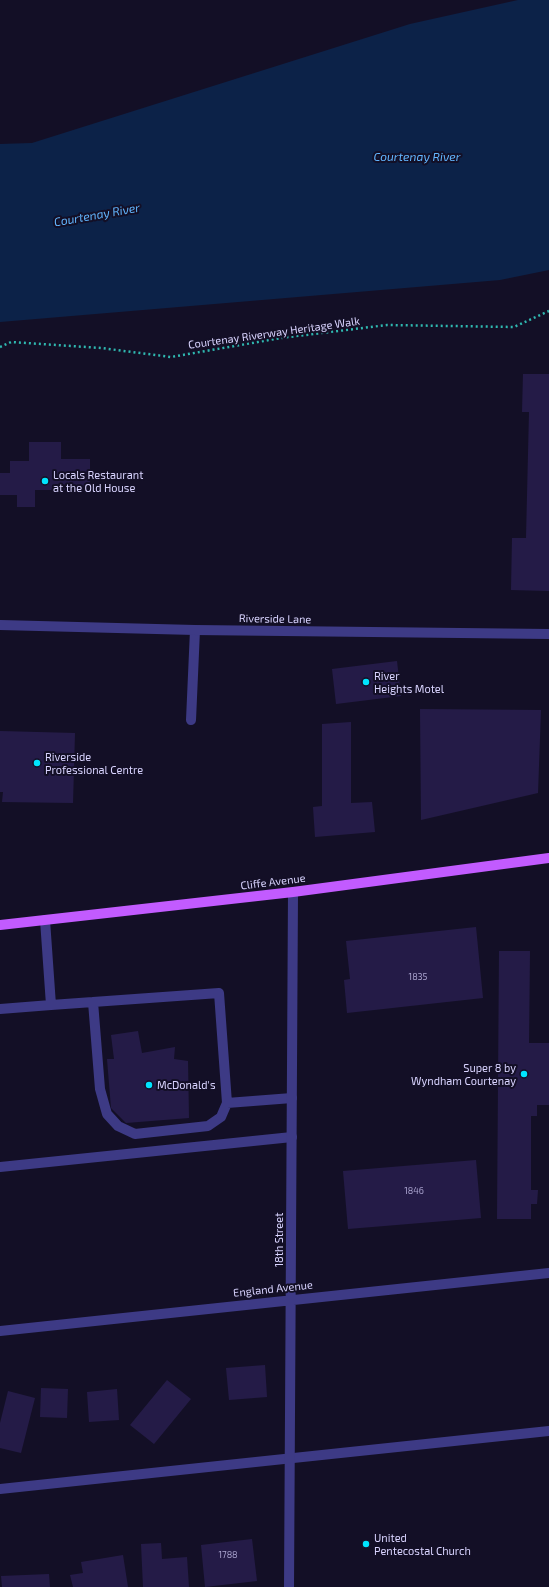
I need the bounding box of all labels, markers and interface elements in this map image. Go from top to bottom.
water label: Courtenay River [374,150,460,164]
water label: Courtenay River [53,200,141,230]
street label: Courtenay Riverway Heritage Walk [187,314,361,352]
place label: Locals Restaurant at the Old House [53,468,143,494]
marker: Locals Restaurant at the Old House [40,476,50,486]
street label: Riverside Lane [239,612,311,626]
place label: River Heights Motel [374,669,444,695]
marker: River Heights Motel [361,677,371,687]
place label: Riverside Professional Centre [45,750,143,776]
marker: Riverside Professional Centre [32,758,42,768]
street label: Cliffe Avenue [240,871,306,893]
house number: 1835 [409,972,427,982]
place label: Super 8 by Wyndham Courtenay [411,1061,516,1087]
marker: Super 8 by Wyndham Courtenay [519,1069,529,1079]
place label: McDonald's [157,1078,215,1092]
marker: McDonald's [144,1080,154,1090]
house number: 1846 [404,1186,424,1196]
street label: 18th Street [272,1213,286,1267]
street label: England Avenue [233,1278,313,1300]
place label: United Pentecostal Church [374,1531,471,1557]
marker: United Pentecostal Church [361,1539,371,1549]
house number: 1788 [218,1550,238,1560]

